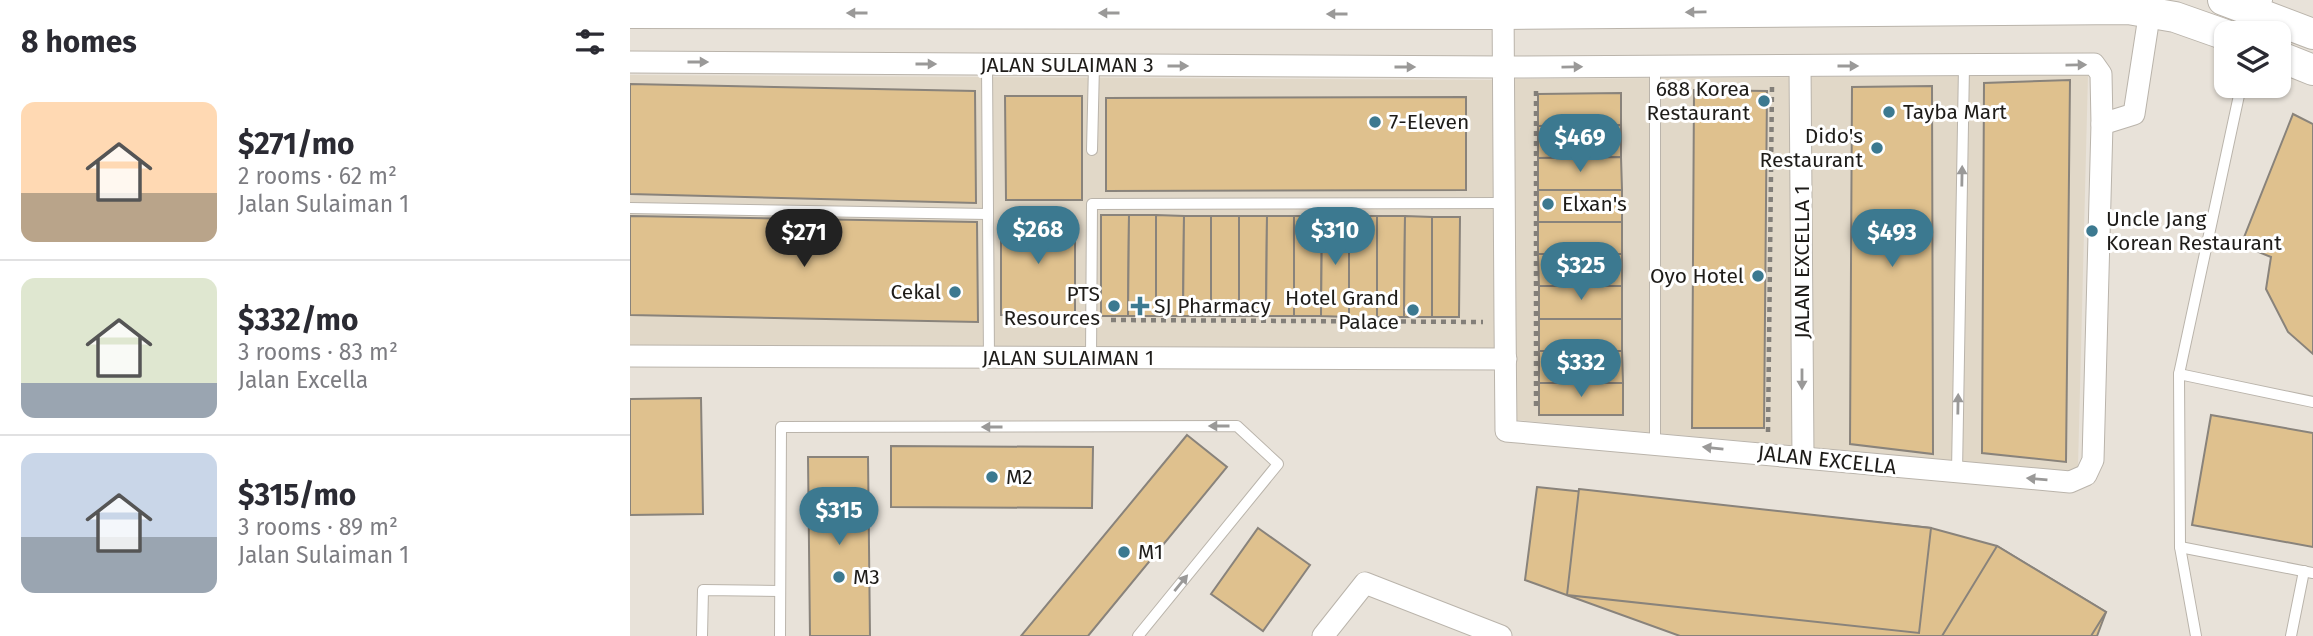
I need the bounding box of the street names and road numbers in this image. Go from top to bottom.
street label: JALAN SULAIMAN 3 [980,52,1154,78]
street label: JALAN EXCELLA 1 [1789,185,1815,339]
street label: JALAN SULAIMAN 1 [982,345,1154,371]
street label: JALAN EXCELLA [1756,440,1898,480]

